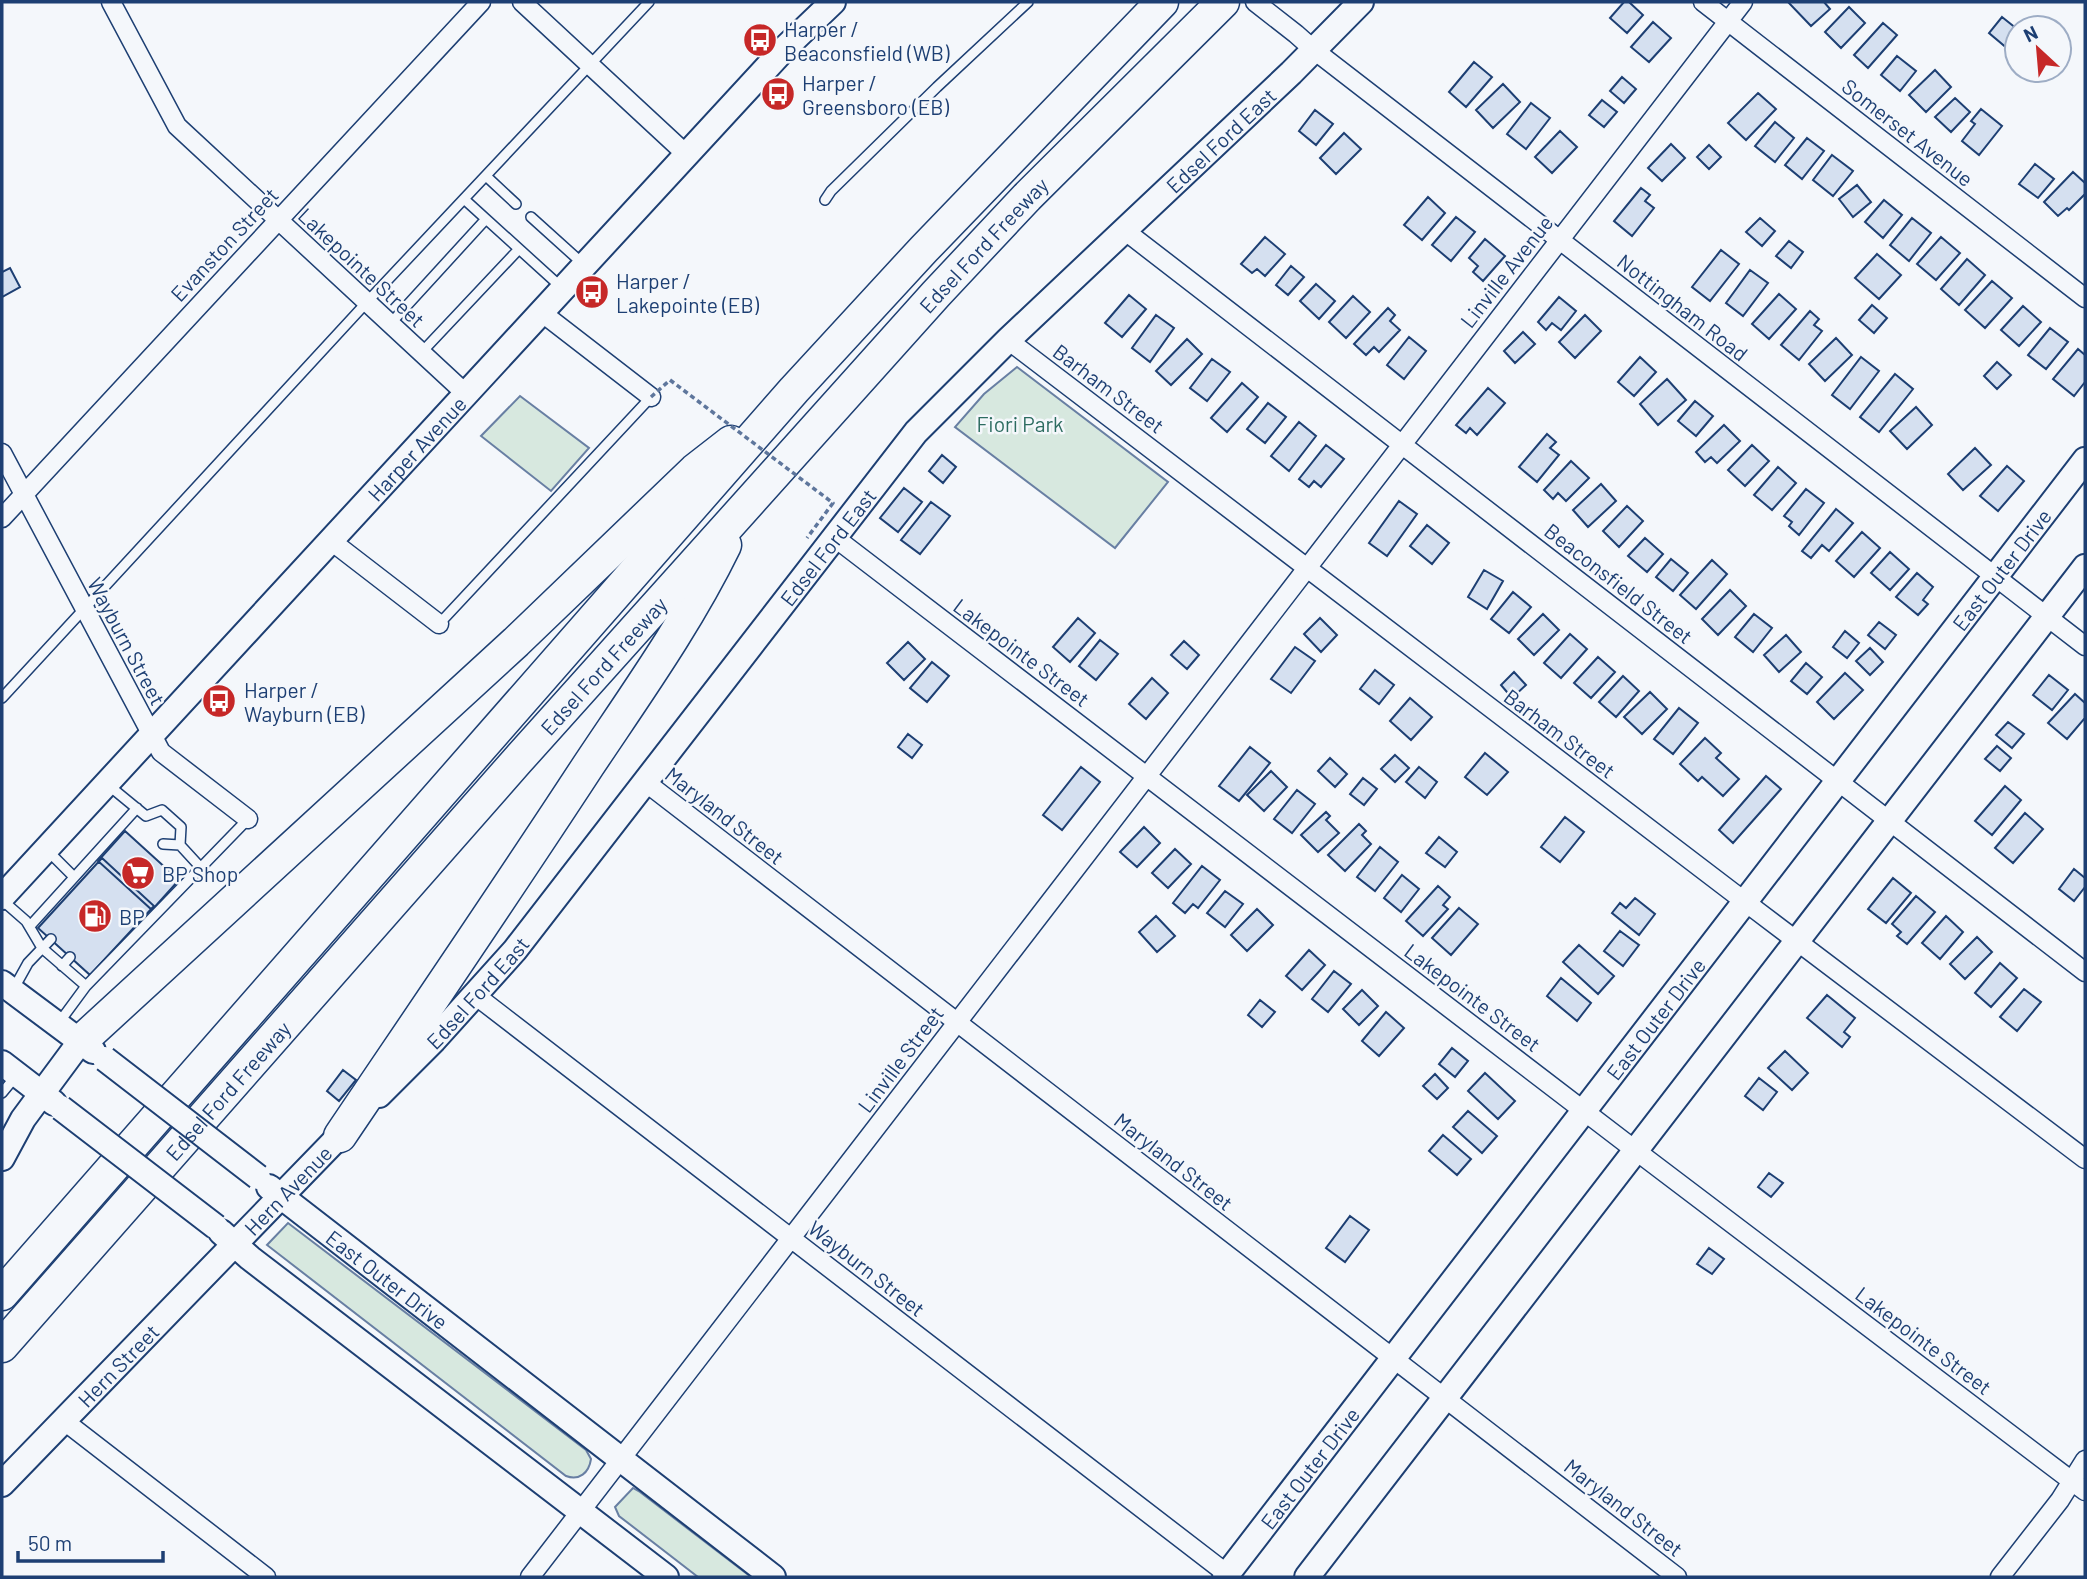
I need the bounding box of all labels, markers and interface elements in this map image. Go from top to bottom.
north arrow [2003,14,2073,84]
place label: Harper / Beaconsfield (WB) [784,16,950,65]
text: N [2020,20,2041,46]
bus stop icon: Harper / Beaconsfield (WB) [741,21,779,59]
place label: Harper / Greensboro (EB) [802,70,950,119]
street label: Somerset Avenue [1837,73,1979,191]
bus stop icon: Harper / Greensboro (EB) [759,75,797,113]
street label: Edsel Ford East [1160,82,1280,197]
street label: Edsel Ford Freeway [913,171,1053,317]
street label: Evanston Street [165,182,283,306]
street label: Lakepointe Street [294,202,430,332]
street label: Linville Avenue [1454,210,1558,332]
street label: Nottingham Road [1613,248,1753,366]
place label: Harper / Lakepointe (EB) [616,268,760,317]
bus stop icon: Harper / Lakepointe (EB) [573,273,611,311]
street label: Barham Street [1049,338,1169,438]
street label: Harper Avenue [362,390,471,505]
park label: Fiori Park [976,411,1064,436]
street label: Edsel Ford East [774,483,880,610]
street label: East Outer Drive [1946,503,2056,635]
street label: Beaconsfield Street [1540,518,1698,648]
street label: Wayburn Street [83,573,171,709]
street label: Edsel Ford Freeway [535,591,671,739]
street label: Lakepointe Street [949,593,1095,711]
place label: Harper / Wayburn (EB) [244,677,365,726]
bus stop icon: Harper / Wayburn (EB) [200,682,238,720]
street label: Barham Street [1500,683,1620,783]
street label: Maryland Street [661,761,789,869]
supermarket icon: BP Shop [119,854,157,892]
place label: BP Shop [162,861,238,886]
fuel station icon: BP [76,897,114,935]
place label: BP [119,904,145,929]
street label: Edsel Ford East [421,931,533,1053]
street label: Lakepointe Street [1400,938,1546,1056]
street label: East Outer Drive [1600,953,1710,1084]
street label: Linville Street [852,1001,948,1117]
street label: Edsel Ford Freeway [159,1015,295,1165]
street label: Maryland Street [1110,1107,1238,1215]
street label: Hern Avenue [238,1140,336,1240]
street label: Wayburn Street [804,1215,930,1321]
street label: East Outer Drive [322,1224,453,1334]
street label: Lakepointe Street [1851,1281,1997,1399]
street label: Hern Street [72,1318,163,1411]
street label: East Outer Drive [1254,1402,1364,1534]
street label: Maryland Street [1560,1453,1688,1561]
scale bar [18,1520,163,1564]
text: 50 m [28,1530,72,1555]

